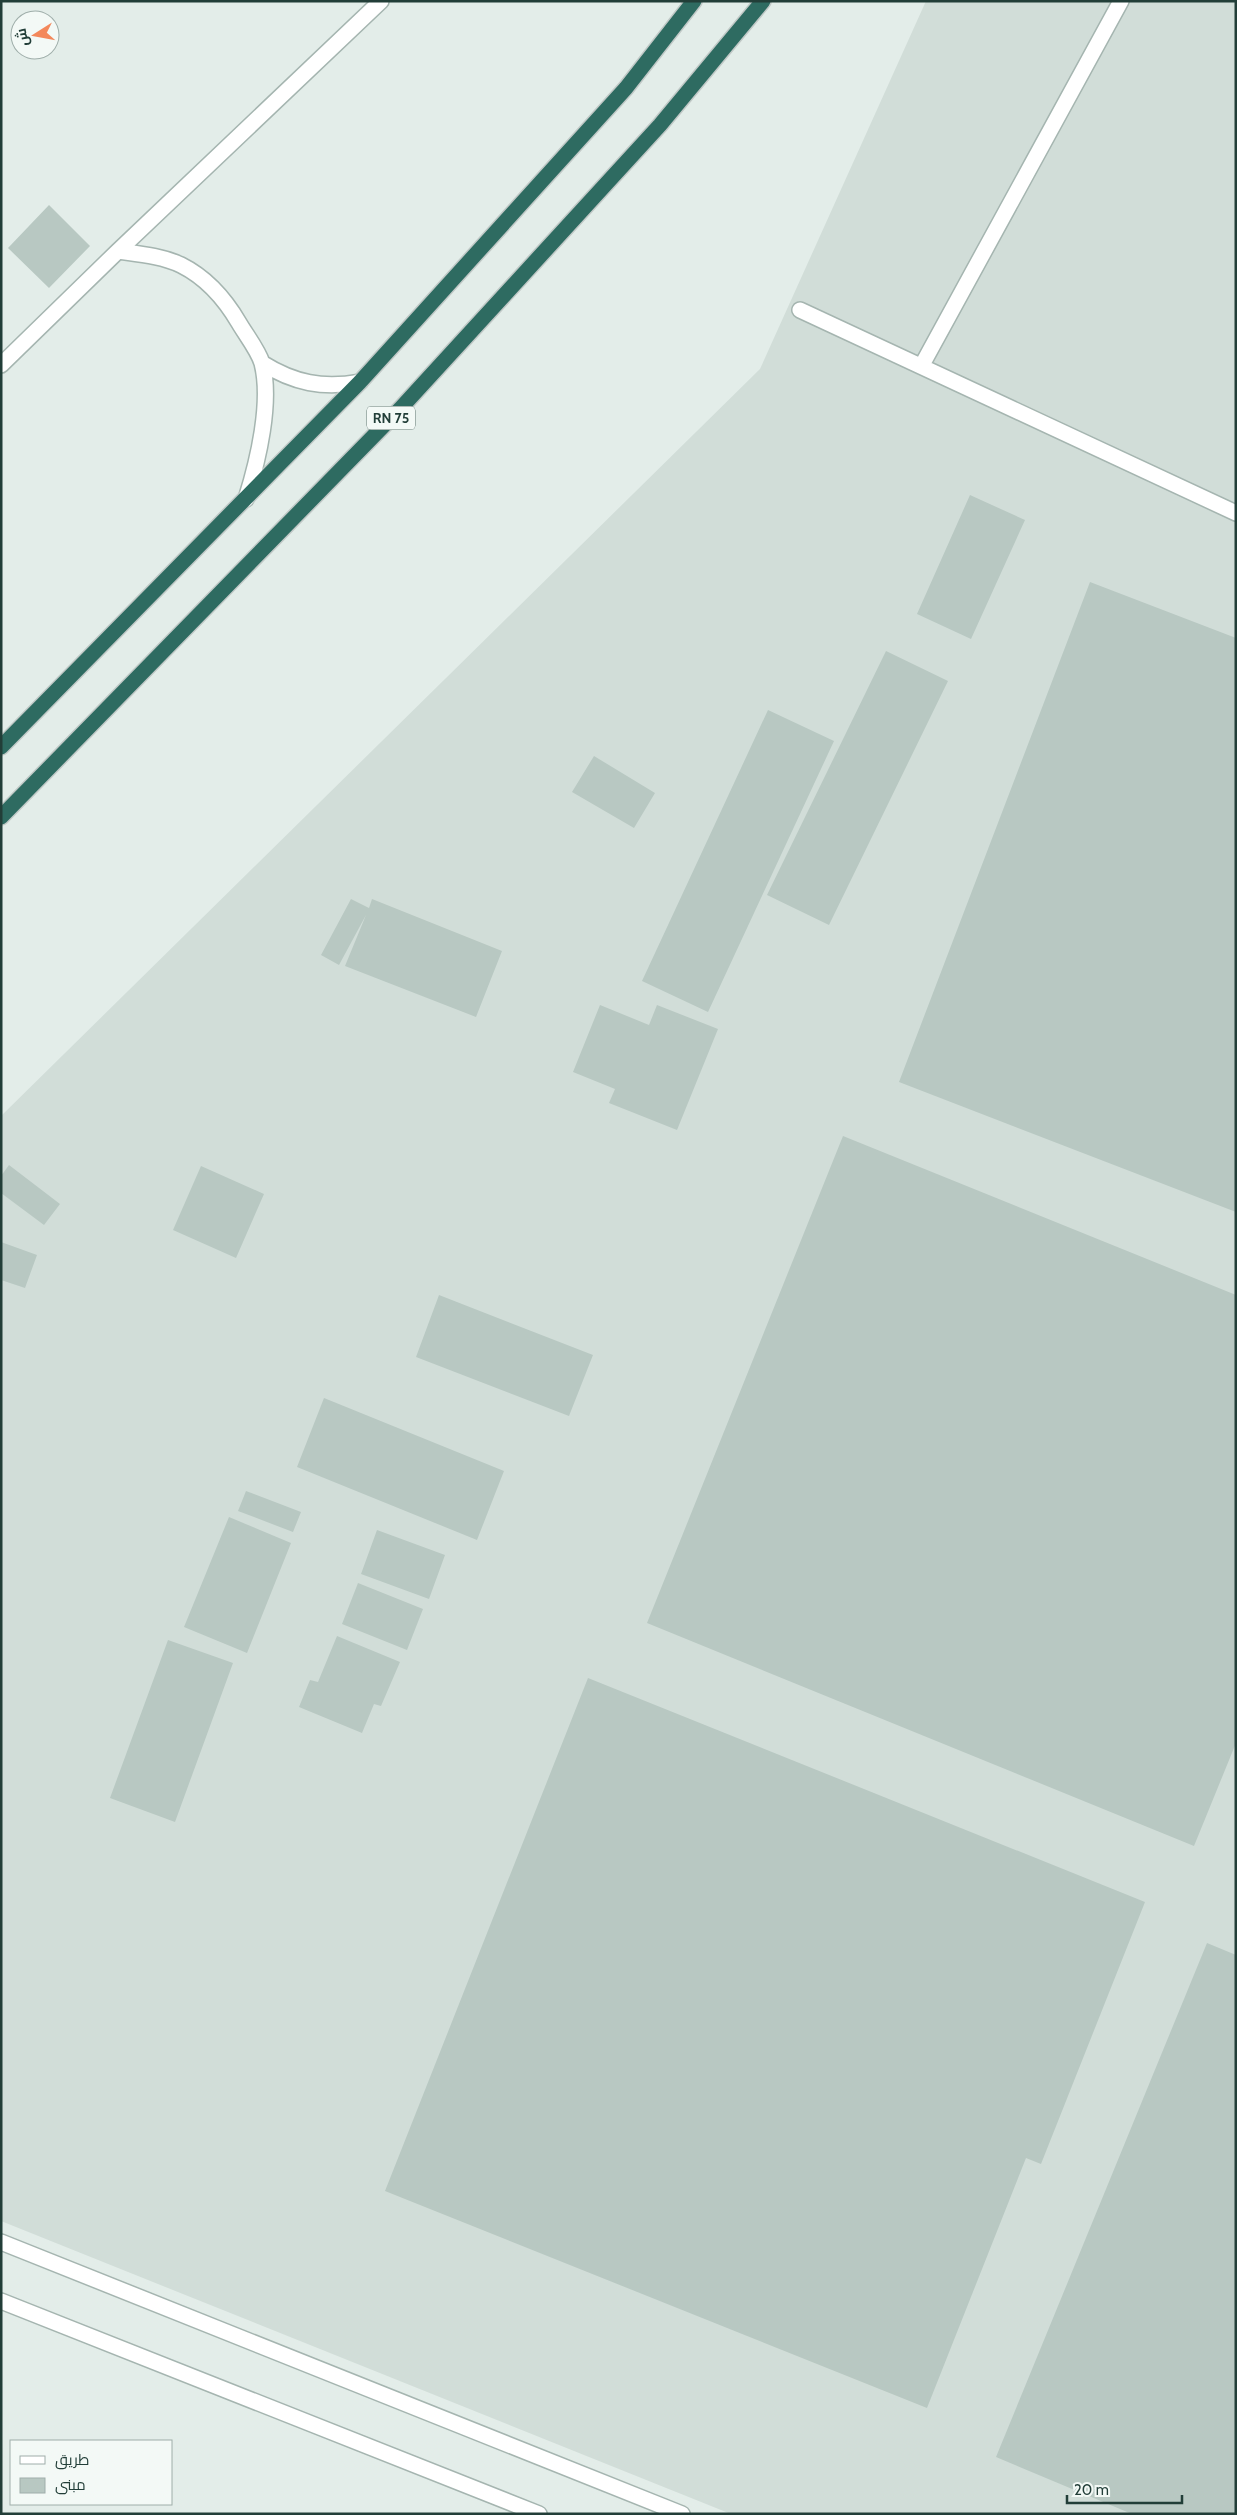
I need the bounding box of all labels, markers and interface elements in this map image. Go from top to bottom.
north arrow [10,10,60,60]
text: ش [12,27,33,48]
road number: RN 75 [367,406,415,429]
legend [10,2440,172,2505]
text: طريق [55,2451,89,2470]
scale bar [1067,2472,1182,2504]
text: مبنى [55,2476,86,2495]
text: 20 m [1074,2481,1109,2499]

